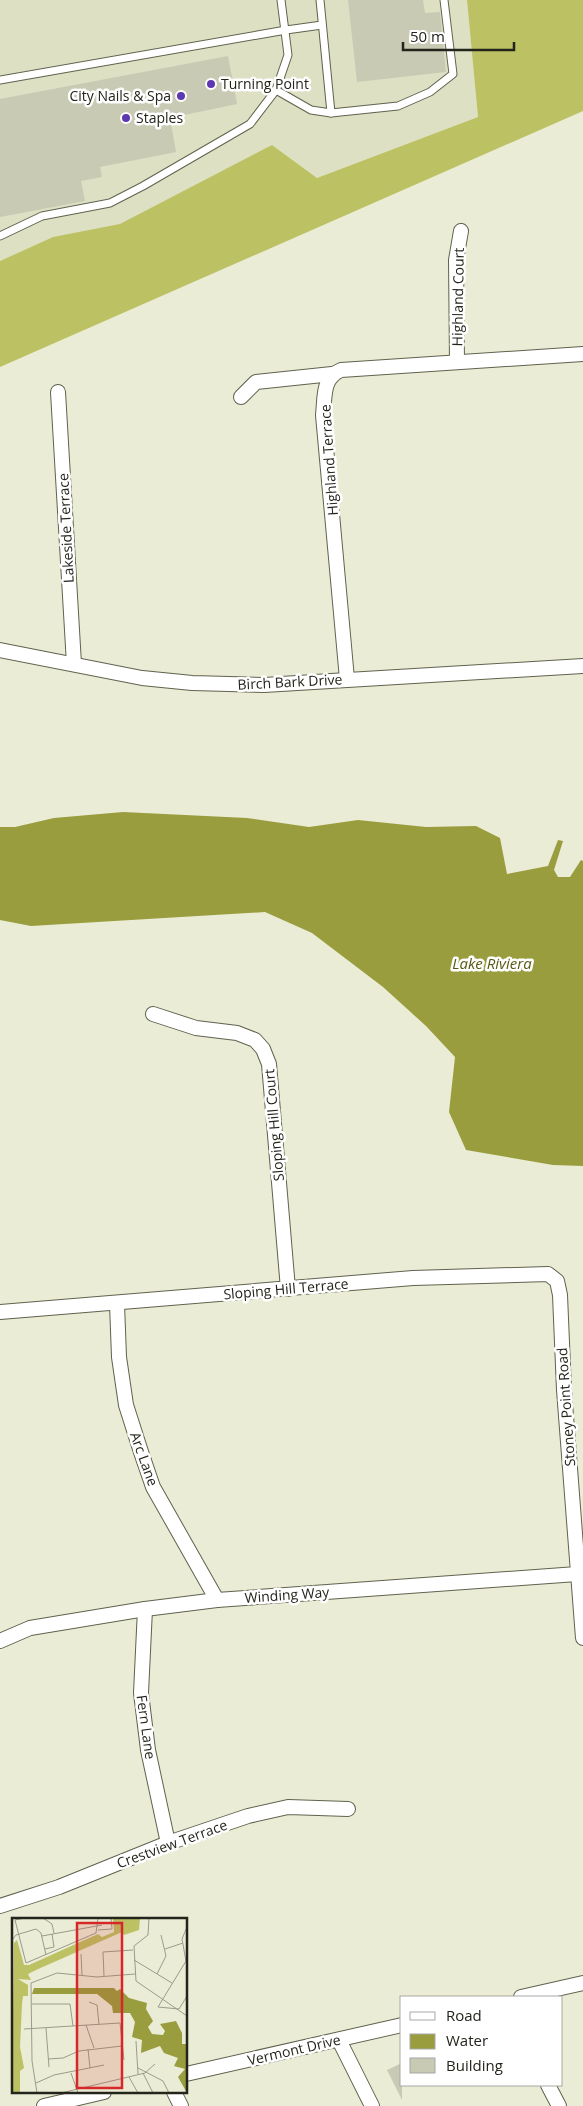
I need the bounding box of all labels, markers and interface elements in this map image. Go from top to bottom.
scale bar [403,20,514,52]
text: 50 m [410,26,445,46]
place label: Turning Point [221,74,309,93]
marker: Turning Point [205,78,217,90]
place label: City Nails & Spa [69,86,171,105]
marker: City Nails & Spa [175,90,187,102]
place label: Staples [136,108,183,127]
marker: Staples [120,112,132,124]
street label: Highland Court [447,247,468,346]
street label: Highland Terrace [315,404,342,516]
street label: Lakeside Terrace [53,472,78,583]
street label: Birch Bark Drive [237,669,343,694]
water label: Lake Riviera [452,953,532,973]
street label: Sloping Hill Court [259,1068,288,1182]
street label: Sloping Hill Terrace [223,1274,349,1303]
street label: Stoney Point Road [552,1347,579,1467]
street label: Arc Lane [126,1429,163,1489]
street label: Winding Way [244,1582,331,1607]
street label: Fern Lane [133,1694,160,1760]
street label: Crestview Terrace [114,1815,230,1872]
inset map [12,1918,188,2094]
legend [400,1996,563,2086]
text: Road [446,2005,482,2025]
street label: Vermont Drive [246,2030,342,2069]
text: Water [446,2030,488,2050]
text: Building [446,2055,503,2075]

